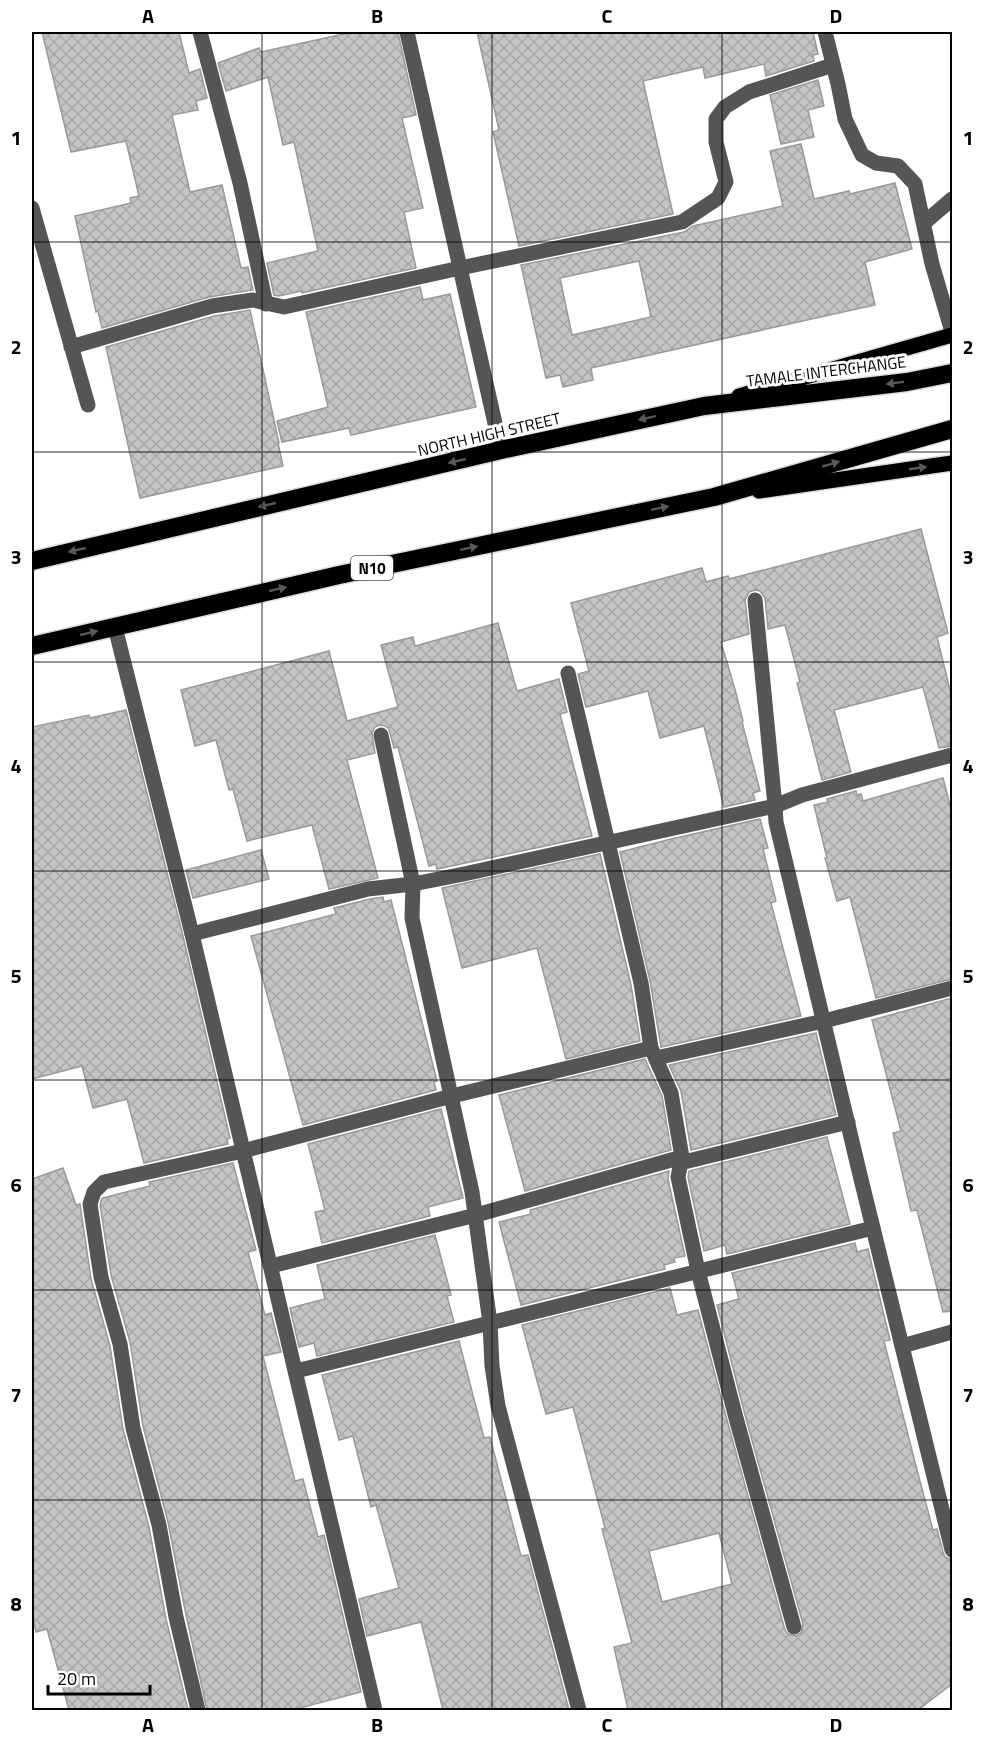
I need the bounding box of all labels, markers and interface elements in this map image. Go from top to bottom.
text: A [142,0,154,31]
text: B [371,0,383,31]
text: C [602,0,613,31]
text: D [830,0,842,31]
text: 1 [10,122,22,153]
text: 1 [962,122,974,153]
text: 2 [10,331,22,362]
text: 2 [962,331,974,362]
street label: TAMALE INTERCHANGE [745,349,907,393]
one-way arrow [885,378,904,388]
street label: NORTH HIGH STREET [415,406,563,462]
one-way arrow [638,414,656,424]
one-way arrow [448,456,466,466]
one-way arrow [822,459,840,468]
one-way arrow [908,464,927,473]
one-way arrow [258,501,276,511]
one-way arrow [651,503,670,512]
text: 3 [10,541,22,572]
text: 3 [962,541,974,572]
one-way arrow [460,543,479,552]
one-way arrow [68,546,86,556]
road number: N10 [351,556,393,580]
one-way arrow [269,584,288,593]
one-way arrow [79,628,98,637]
text: 4 [10,750,22,781]
text: 4 [962,750,974,781]
text: 5 [10,960,22,991]
text: 5 [962,960,974,991]
text: 6 [10,1169,22,1200]
text: 6 [962,1169,974,1200]
text: 7 [10,1379,22,1410]
text: 7 [962,1379,974,1410]
text: 8 [10,1588,22,1619]
text: 8 [962,1588,974,1619]
scale bar [48,1658,150,1696]
text: 20 m [57,1665,96,1692]
text: A [142,1709,154,1740]
text: B [371,1709,383,1740]
text: C [602,1709,613,1740]
text: D [830,1709,842,1740]

